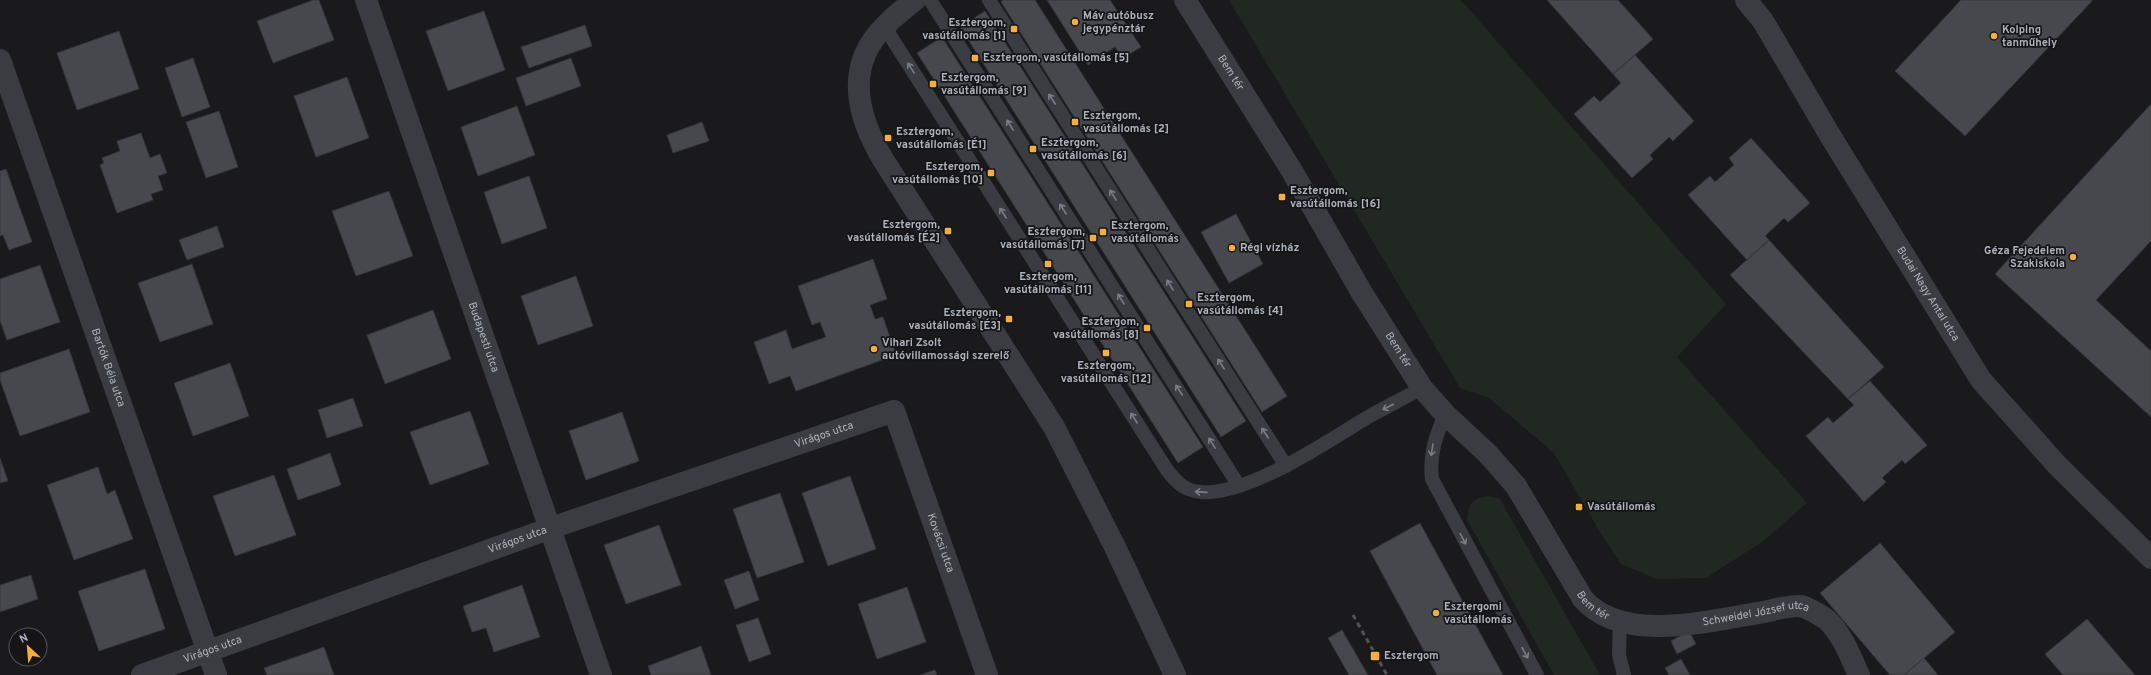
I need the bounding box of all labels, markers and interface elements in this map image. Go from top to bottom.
place label: Máv autóbusz jegypénztár [1082,9,1154,36]
place label: Esztergom, vasútállomás [1] [922,16,1006,43]
marker: Máv autóbusz jegypénztár [1070,17,1080,27]
place label: Kolping tanműhely [2002,23,2057,50]
marker: Esztergom, vasútállomás [1] [1009,24,1019,34]
marker: Kolping tanműhely [1989,31,1999,41]
place label: Esztergom, vasútállomás [5] [983,51,1129,65]
street label: Bem tér [1214,52,1247,94]
marker: Esztergom, vasútállomás [5] [970,53,980,63]
one-way arrow [906,62,914,74]
place label: Esztergom, vasútállomás [9] [941,71,1027,98]
marker: Esztergom, vasútállomás [9] [928,79,938,89]
one-way arrow [1048,94,1056,105]
place label: Esztergom, vasútállomás [2] [1083,109,1169,136]
marker: Esztergom, vasútállomás [2] [1070,117,1080,127]
one-way arrow [1005,119,1014,130]
place label: Esztergom, vasútállomás [É1] [896,125,987,152]
marker: Esztergom, vasútállomás [É1] [883,133,893,143]
place label: Esztergom, vasútállomás [6] [1041,136,1127,163]
marker: Esztergom, vasútállomás [6] [1028,144,1038,154]
place label: Esztergom, vasútállomás [10] [892,160,983,187]
marker: Esztergom, vasútállomás [10] [986,168,996,178]
place label: Esztergom, vasútállomás [16] [1290,184,1381,211]
one-way arrow [1109,190,1117,201]
marker: Esztergom, vasútállomás [16] [1277,192,1287,202]
one-way arrow [1059,203,1067,215]
one-way arrow [999,208,1007,219]
place label: Esztergom, vasútállomás [É2] [847,218,940,245]
place label: Esztergom, vasútállomás [1111,219,1179,246]
place label: Esztergom, vasútállomás [7] [1000,225,1085,252]
marker: Esztergom, vasútállomás [É2] [943,226,953,236]
marker: Esztergom, vasútállomás [1098,227,1108,237]
marker: Esztergom, vasútállomás [7] [1088,233,1098,243]
place label: Régi vízház [1240,241,1299,255]
marker: Régi vízház [1227,243,1237,253]
street label: Budai Nagy Antal utca [1893,244,1963,344]
place label: Géza Fejedelem Szakiskola [1984,244,2065,271]
marker: Géza Fejedelem Szakiskola [2068,252,2078,262]
marker: Esztergom, vasútállomás [11] [1043,259,1053,269]
place label: Esztergom, vasútállomás [11] [1004,270,1092,297]
one-way arrow [1166,280,1174,291]
place label: Esztergom, vasútállomás [4] [1197,291,1283,318]
one-way arrow [1117,294,1125,305]
marker: Esztergom, vasútállomás [4] [1184,299,1194,309]
street label: Budapesti utca [465,300,502,374]
place label: Esztergom, vasútállomás [É3] [908,306,1001,333]
marker: Esztergom, vasútállomás [É3] [1004,314,1014,324]
place label: Esztergom, vasútállomás [8] [1053,315,1139,342]
marker: Esztergom, vasútállomás [8] [1142,323,1152,333]
street label: Bartók Béla utca [88,326,128,409]
street label: Bem tér [1382,330,1415,371]
place label: Vihari Zsolt autóvillamossági szerelő [882,336,1010,363]
marker: Vihari Zsolt autóvillamossági szerelő [869,344,879,354]
marker: Esztergom, vasútállomás [12] [1101,348,1111,358]
place label: Esztergom, vasútállomás [12] [1061,359,1151,386]
one-way arrow [1217,359,1225,370]
one-way arrow [1175,385,1183,396]
one-way arrow [1382,404,1394,411]
one-way arrow [1129,412,1137,424]
street label: Virágos utca [793,418,855,451]
one-way arrow [1260,427,1268,439]
one-way arrow [1208,437,1216,448]
one-way arrow [1428,443,1436,456]
one-way arrow [1195,488,1208,495]
place label: Vasútállomás [1587,500,1656,514]
marker: Vasútállomás [1574,502,1584,512]
street label: Kovácsi utca [924,511,957,575]
street label: Virágos utca [486,523,549,557]
one-way arrow [1460,533,1467,545]
street label: Bem tér [1573,589,1612,624]
street label: Schweidel József utca [1702,599,1812,629]
place label: Esztergomi vasútállomás [1444,600,1512,627]
marker: Esztergomi vasútállomás [1431,608,1441,618]
north arrow [8,627,48,667]
text: N [17,631,31,647]
street label: Virágos utca [181,633,244,667]
one-way arrow [1522,647,1529,659]
place label: Esztergom [1384,649,1439,663]
marker: Esztergom [1369,650,1381,662]

